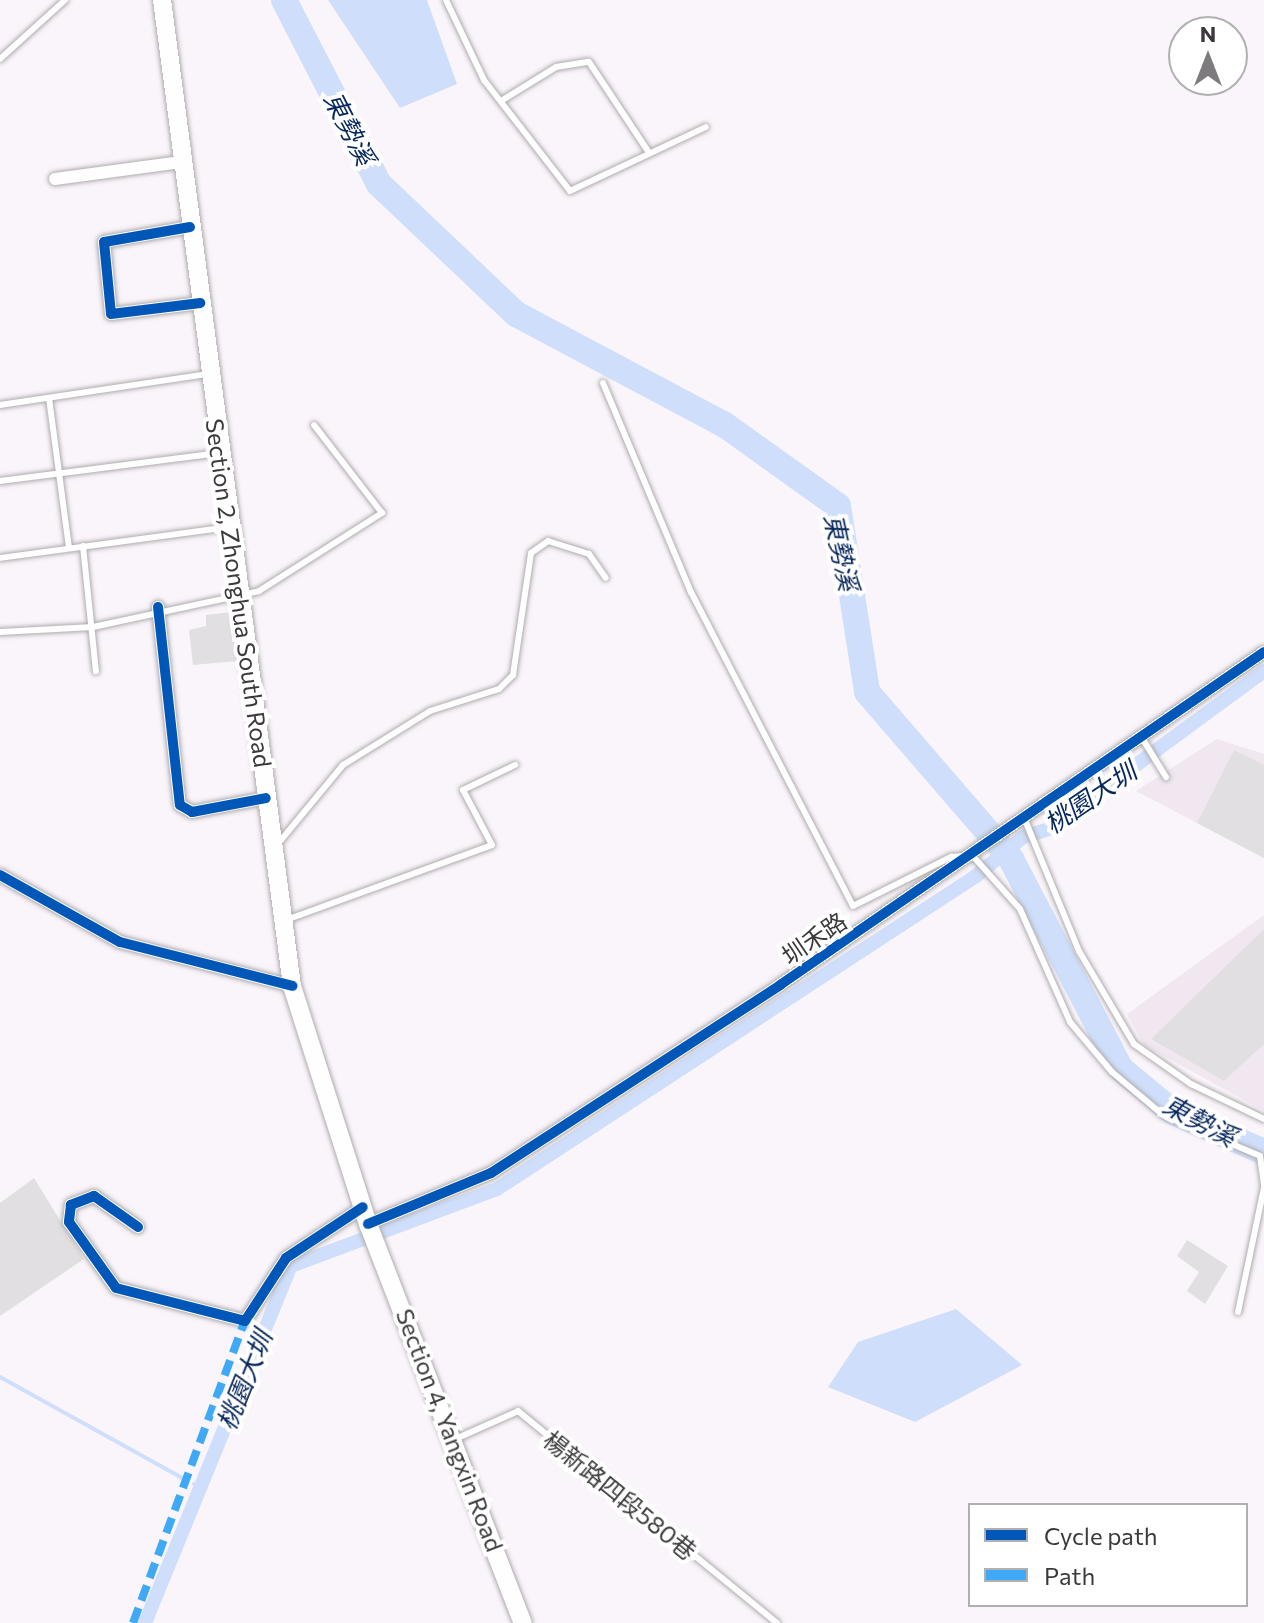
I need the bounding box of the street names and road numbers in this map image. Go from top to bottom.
street label: Section 2, Zhonghua South Road [200,417,278,769]
street label: 圳禾路 [776,906,852,970]
street label: Section 4, Yangxin Road [390,1305,510,1555]
street label: 楊新路四段580巷 [538,1425,702,1565]

